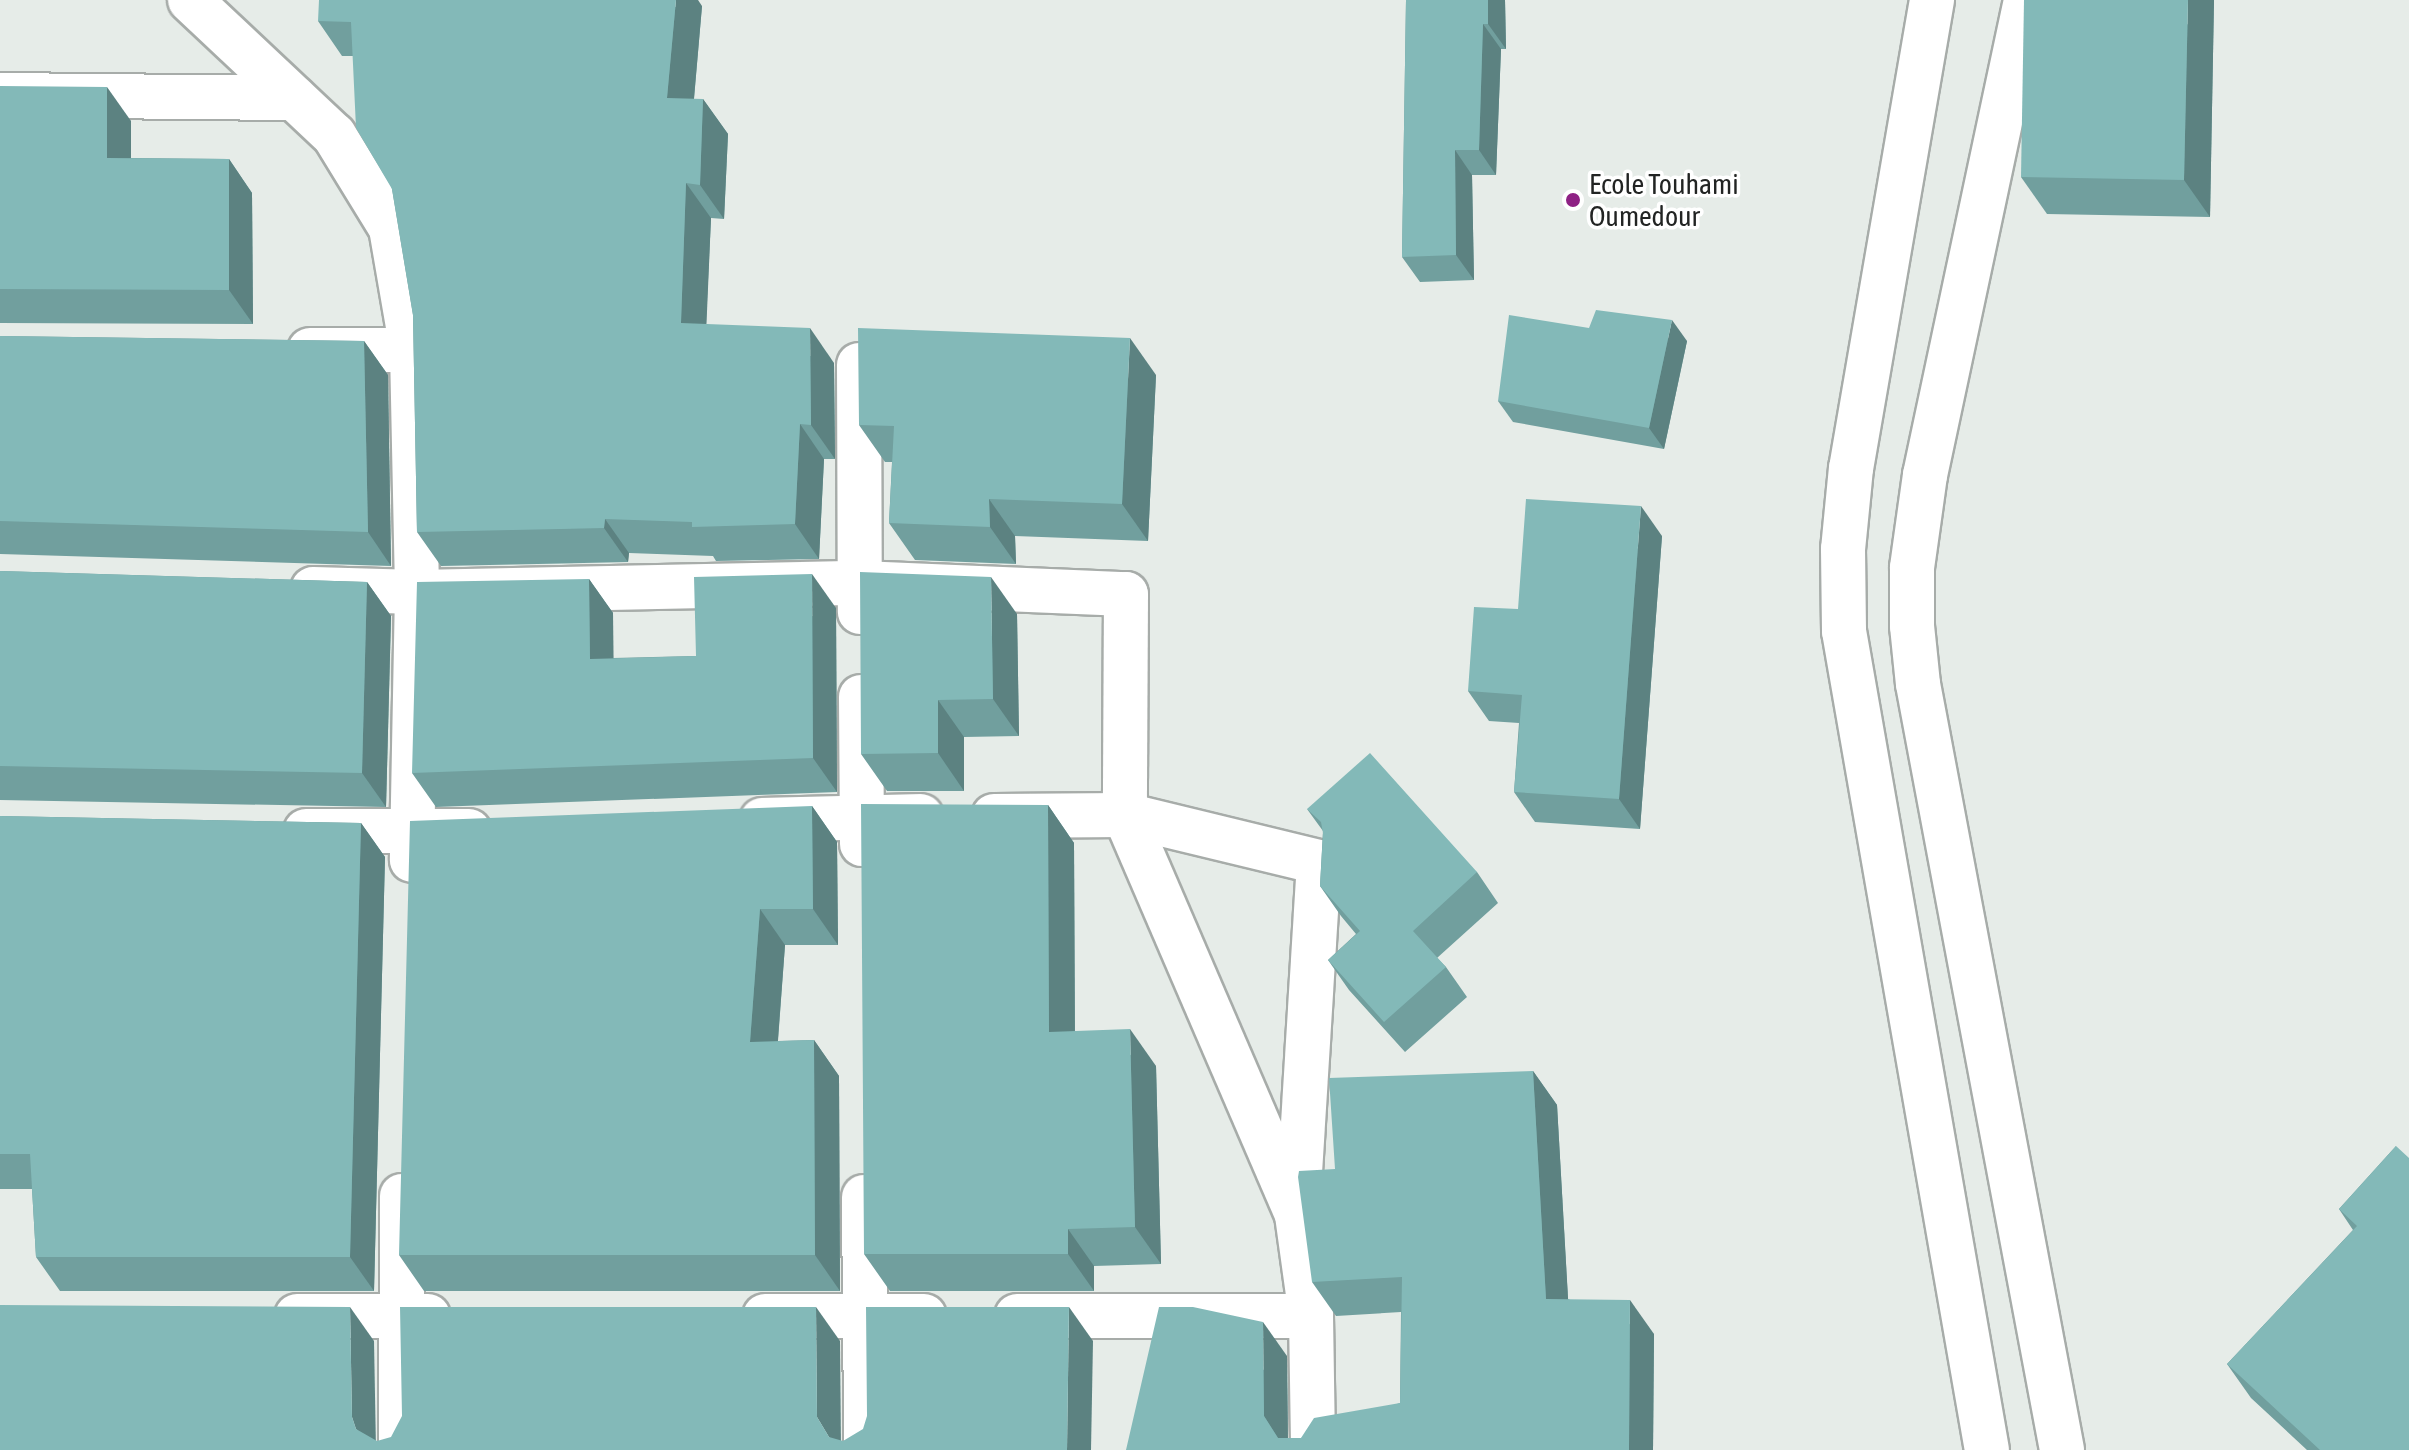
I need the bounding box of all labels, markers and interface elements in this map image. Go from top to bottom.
place label: Ecole Touhami Oumedour [1589,167,1739,233]
marker: Ecole Touhami Oumedour [1564,191,1582,209]

